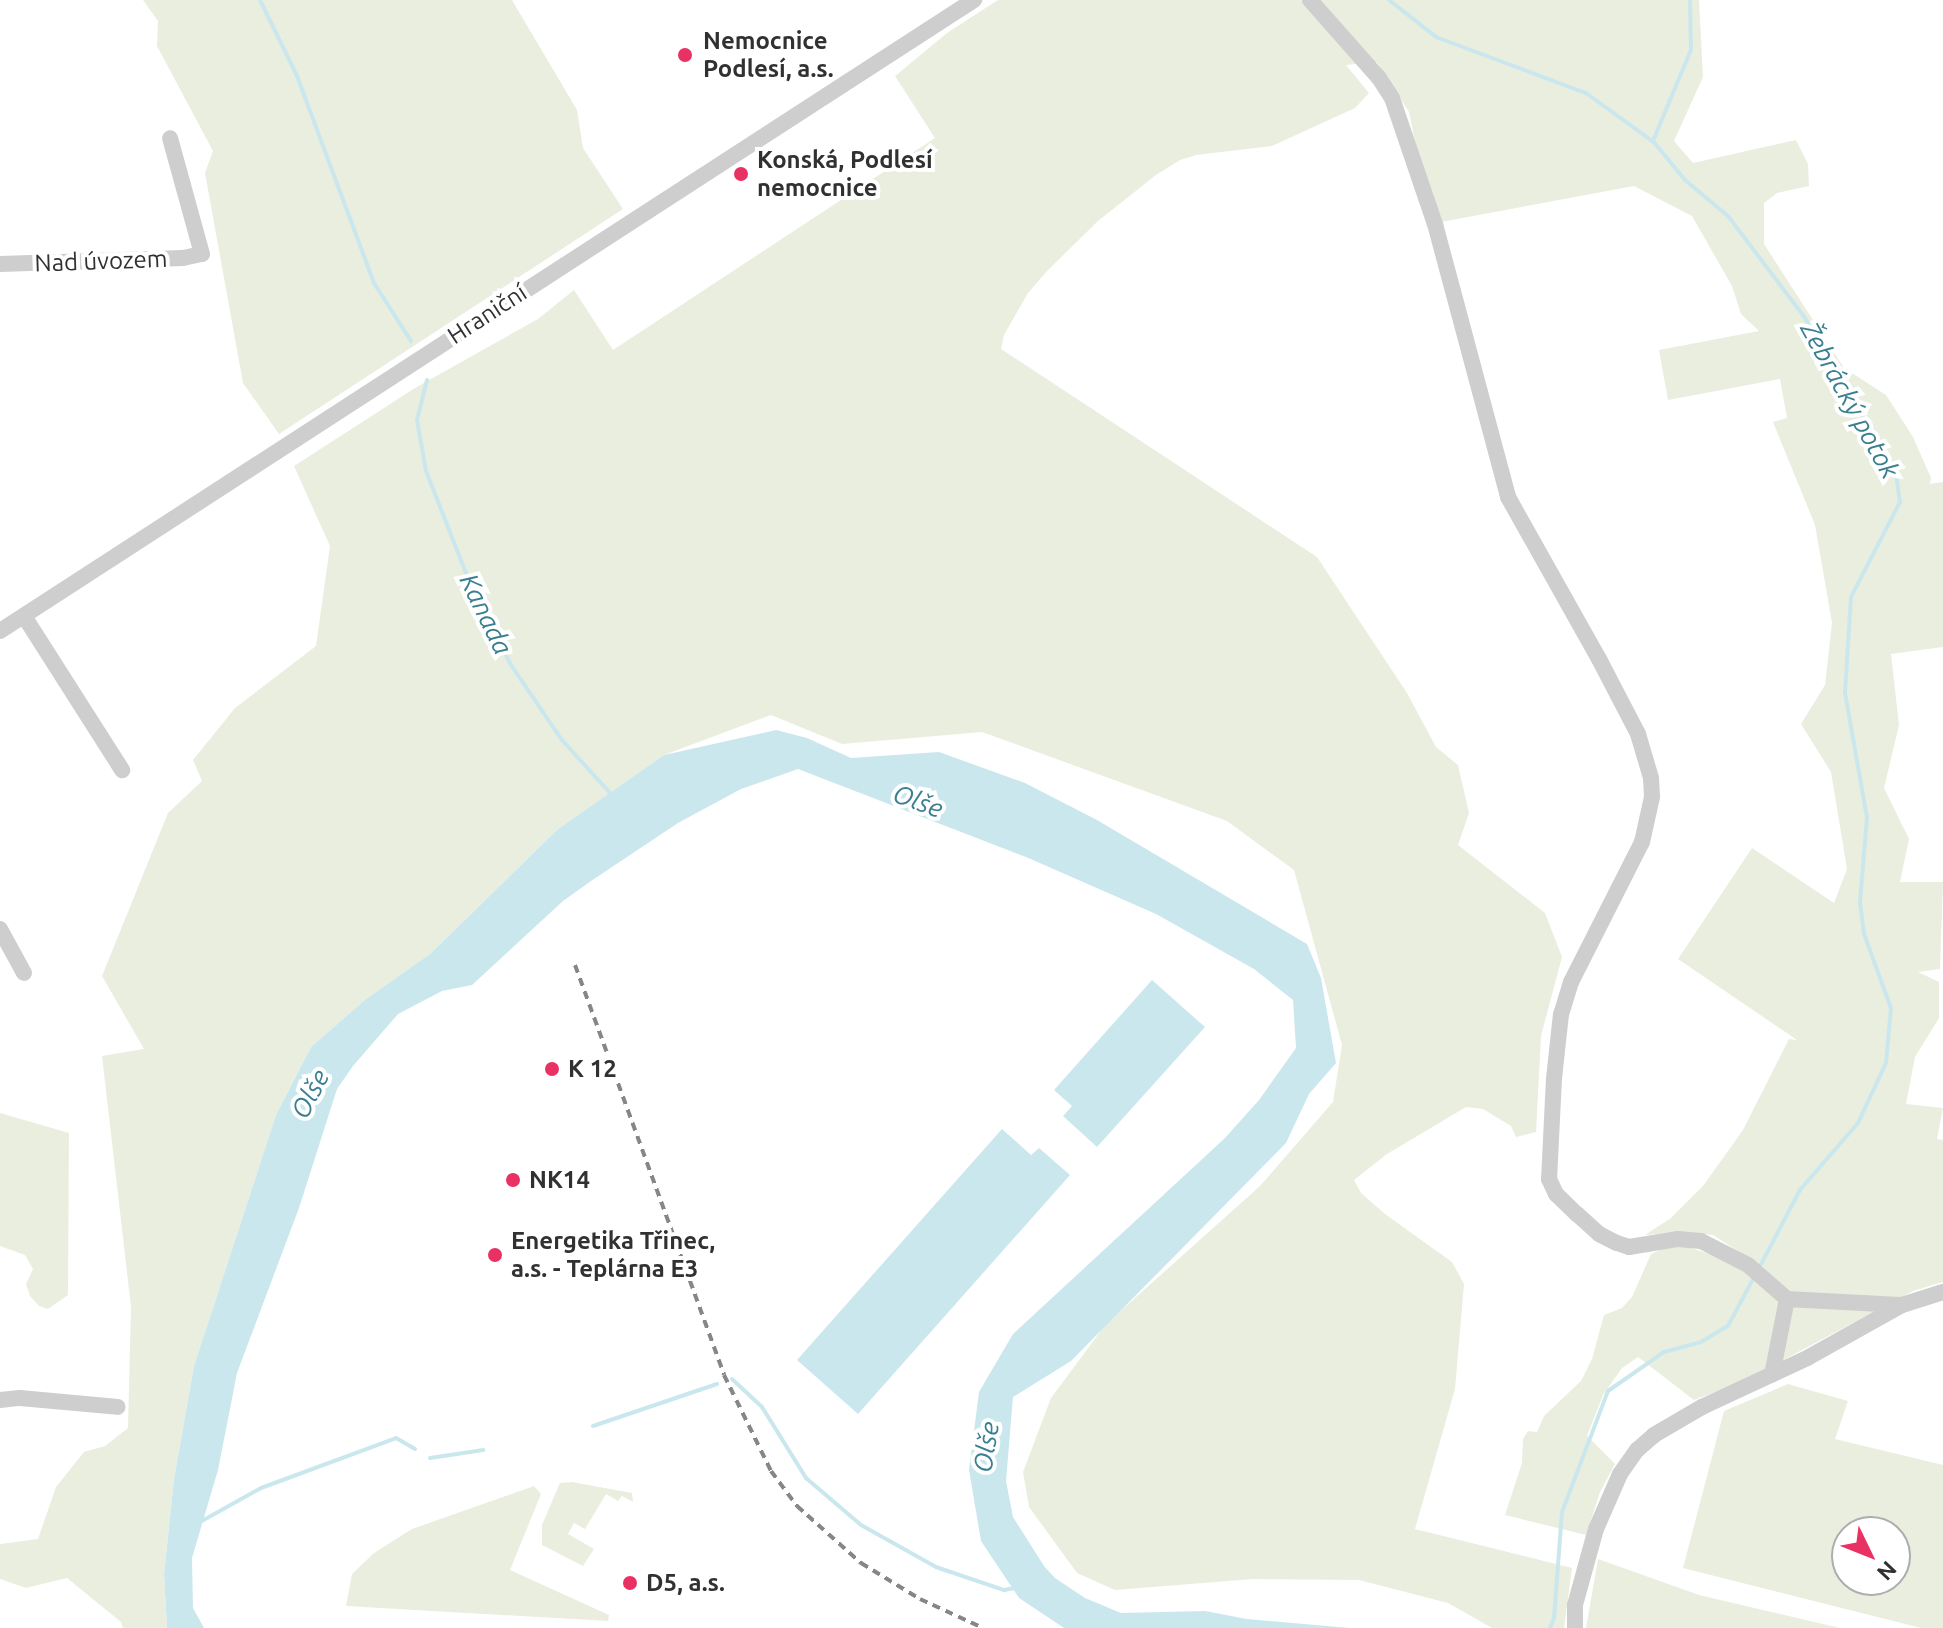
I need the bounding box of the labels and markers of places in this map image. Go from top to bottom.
place label: Nemocnice Podlesí, a.s. [703,27,834,83]
marker: Nemocnice Podlesí, a.s. [674,44,696,66]
place label: Konská, Podlesí nemocnice [757,146,933,202]
marker: Konská, Podlesí nemocnice [732,165,750,183]
place label: K 12 [568,1055,617,1083]
marker: K 12 [543,1060,561,1078]
place label: NK14 [529,1166,590,1194]
marker: NK14 [504,1171,522,1189]
place label: Energetika Třinec, a.s. - Teplárna E3 [511,1227,715,1283]
marker: Energetika Třinec, a.s. - Teplárna E3 [486,1246,504,1264]
place label: D5, a.s. [646,1569,725,1597]
marker: D5, a.s. [621,1574,639,1592]

